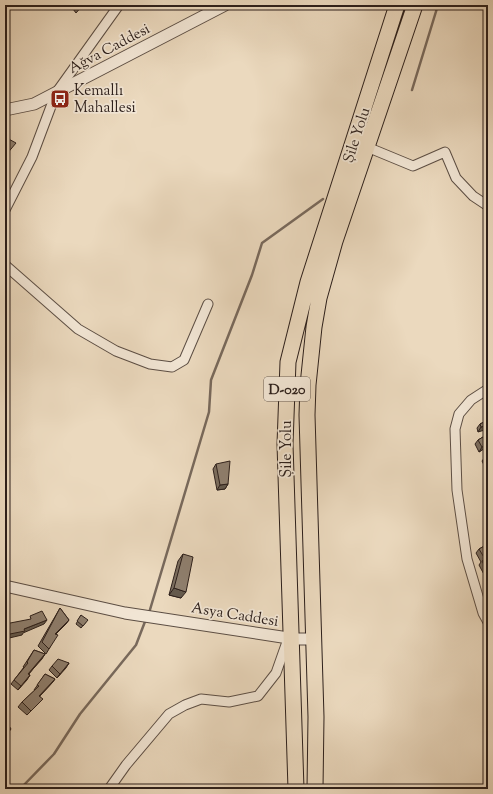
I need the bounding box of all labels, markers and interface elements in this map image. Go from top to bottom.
street label: Ağva Caddesi [65,19,154,80]
place label: Kemallı Mahallesi [74,81,136,119]
bus stop icon: Kemallı Mahallesi [49,88,71,110]
street label: Şile Yolu [339,105,376,166]
road number: D-020 [264,377,310,401]
street label: Şile Yolu [277,420,298,478]
street label: Asya Caddesi [190,598,280,633]

